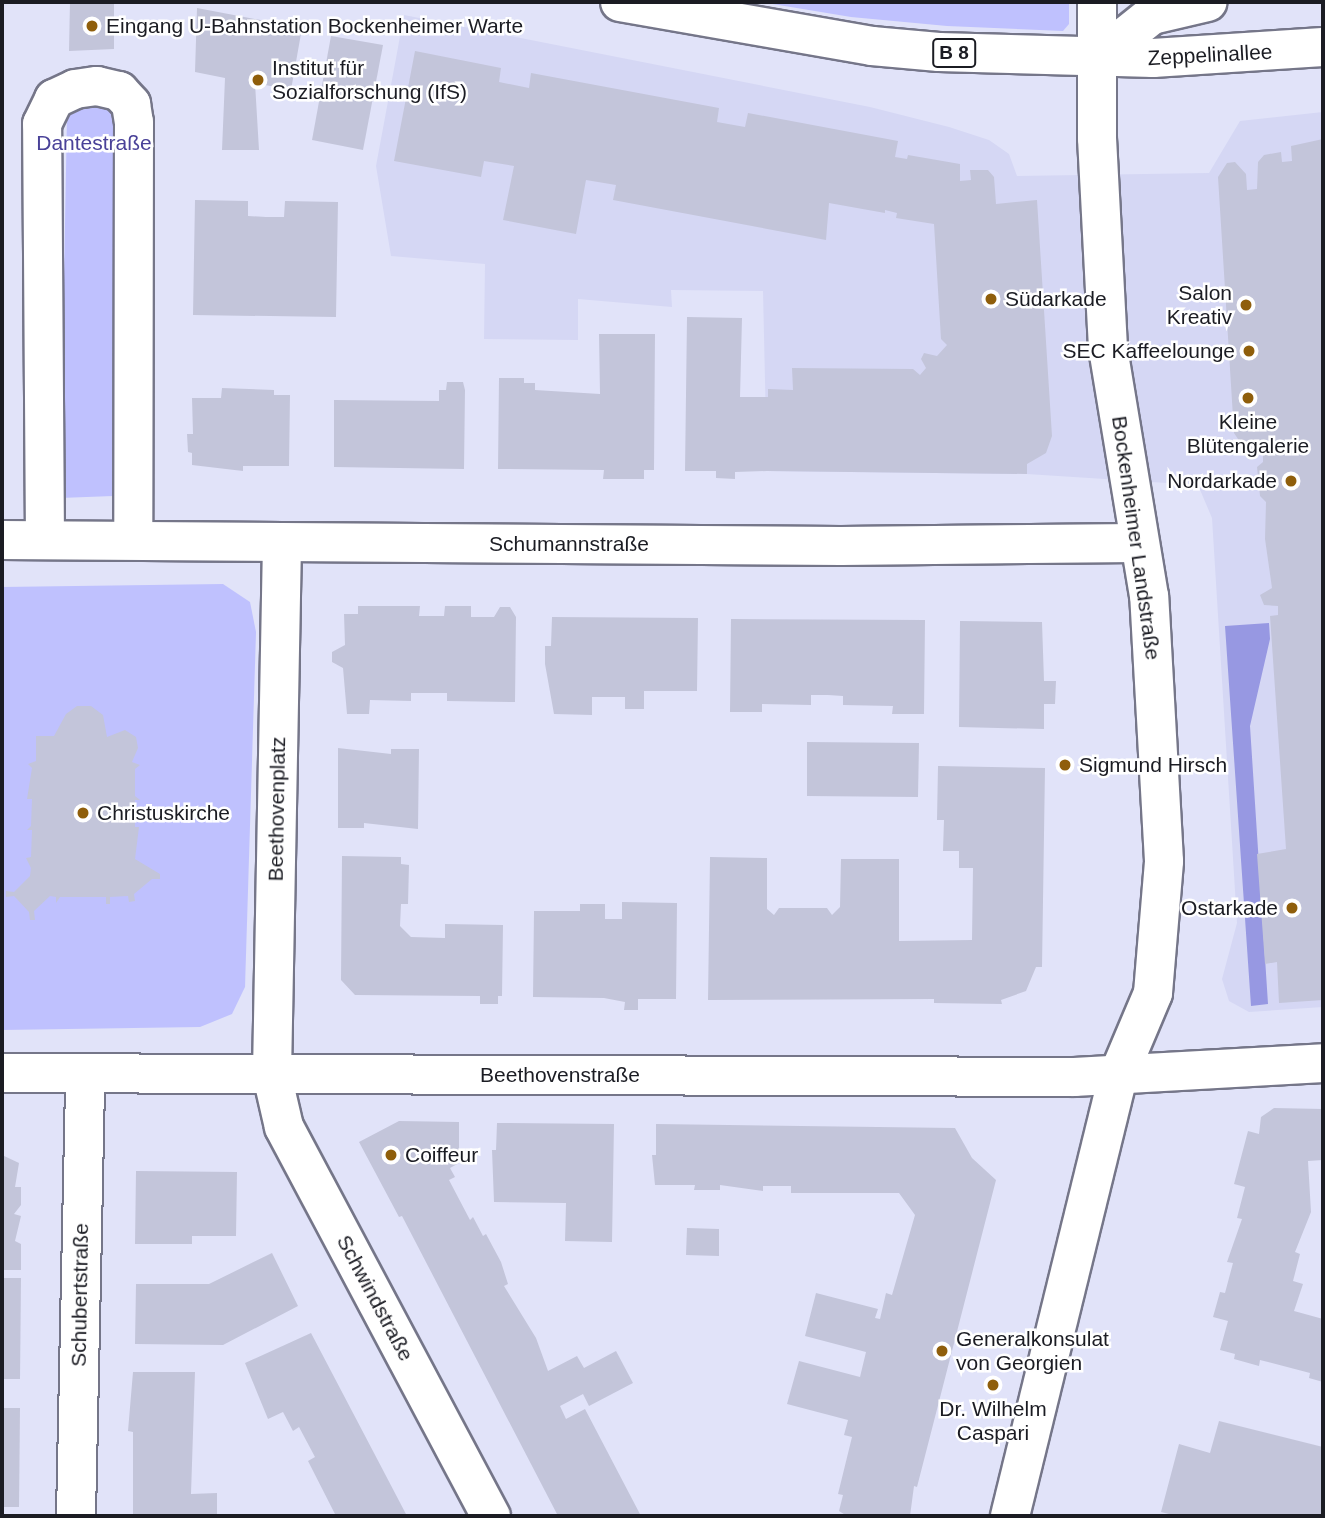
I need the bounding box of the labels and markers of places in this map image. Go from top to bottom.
place label: Eingang U-Bahnstation Bockenheimer Warte [106,13,523,39]
marker: Eingang U-Bahnstation Bockenheimer Warte [84,18,100,34]
place label: Institut für Sozialforschung (IfS) [272,55,467,105]
marker: Institut für Sozialforschung (IfS) [250,72,266,88]
place label: Salon Kreativ [1167,280,1232,330]
place label: Südarkade [1005,286,1107,312]
marker: Südarkade [983,291,999,307]
marker: Salon Kreativ [1238,297,1254,313]
place label: SEC Kaffeelounge [1063,338,1235,364]
marker: SEC Kaffeelounge [1241,343,1257,359]
marker: Kleine Blütengalerie [1240,390,1256,406]
place label: Kleine Blütengalerie [1187,409,1309,459]
place label: Nordarkade [1167,468,1277,494]
marker: Nordarkade [1283,473,1299,489]
place label: Sigmund Hirsch [1079,752,1227,778]
marker: Sigmund Hirsch [1057,757,1073,773]
place label: Christuskirche [97,800,230,826]
marker: Christuskirche [75,805,91,821]
place label: Ostarkade [1181,895,1278,921]
marker: Ostarkade [1284,900,1300,916]
place label: Coiffeur [405,1142,478,1168]
marker: Coiffeur [383,1147,399,1163]
place label: Generalkonsulat von Georgien [956,1326,1109,1376]
marker: Generalkonsulat von Georgien [934,1343,950,1359]
marker: Dr. Wilhelm Caspari [985,1377,1001,1393]
place label: Dr. Wilhelm Caspari [939,1396,1047,1446]

